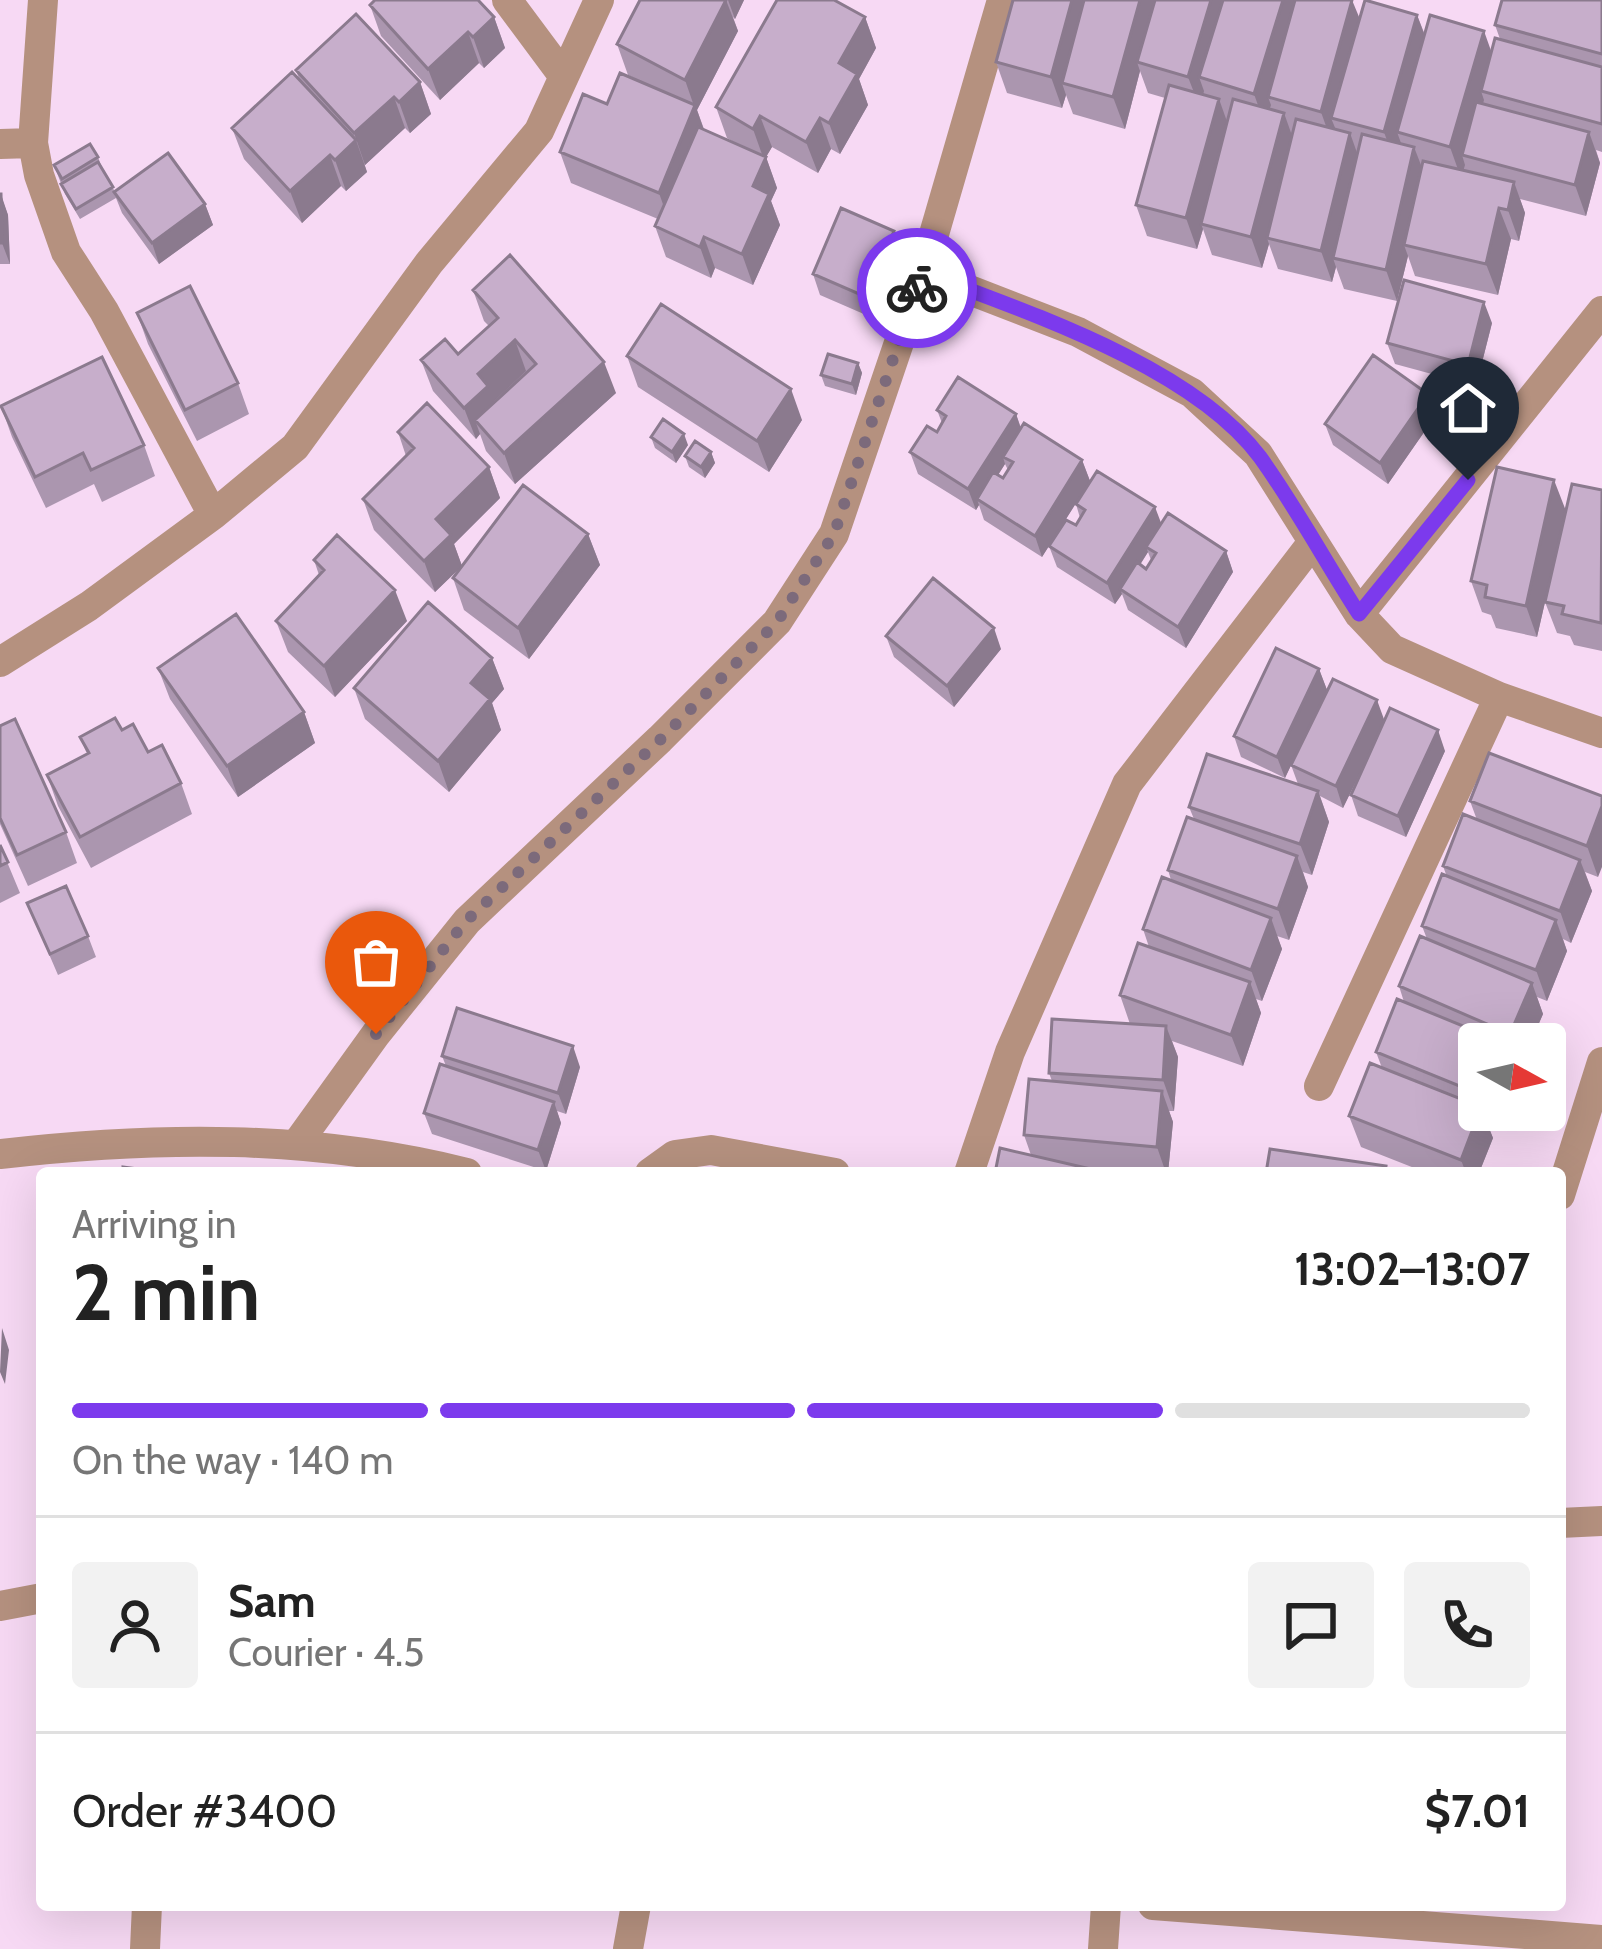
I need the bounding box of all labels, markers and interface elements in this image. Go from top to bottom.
courier [857,228,977,348]
icon: bike [884,255,950,321]
pin [1417,357,1519,480]
icon: home [1435,375,1501,441]
pin [325,911,427,1034]
icon: bag [343,929,409,995]
north arrow [1458,1023,1566,1131]
map controls [1458,1023,1566,1131]
text: Arriving in [72,1200,236,1248]
text: 13:02–13:07 [1294,1242,1530,1296]
text: 2 min [72,1245,260,1340]
text: On the way · 140 m [72,1436,393,1484]
button: person [72,1562,198,1688]
button: chat [1248,1562,1374,1688]
button: phone [1404,1562,1530,1688]
text: Sam [228,1574,316,1628]
text: Courier · 4.5 [228,1628,424,1676]
text: Order #3400 [72,1784,337,1838]
text: $7.01 [1425,1784,1530,1838]

